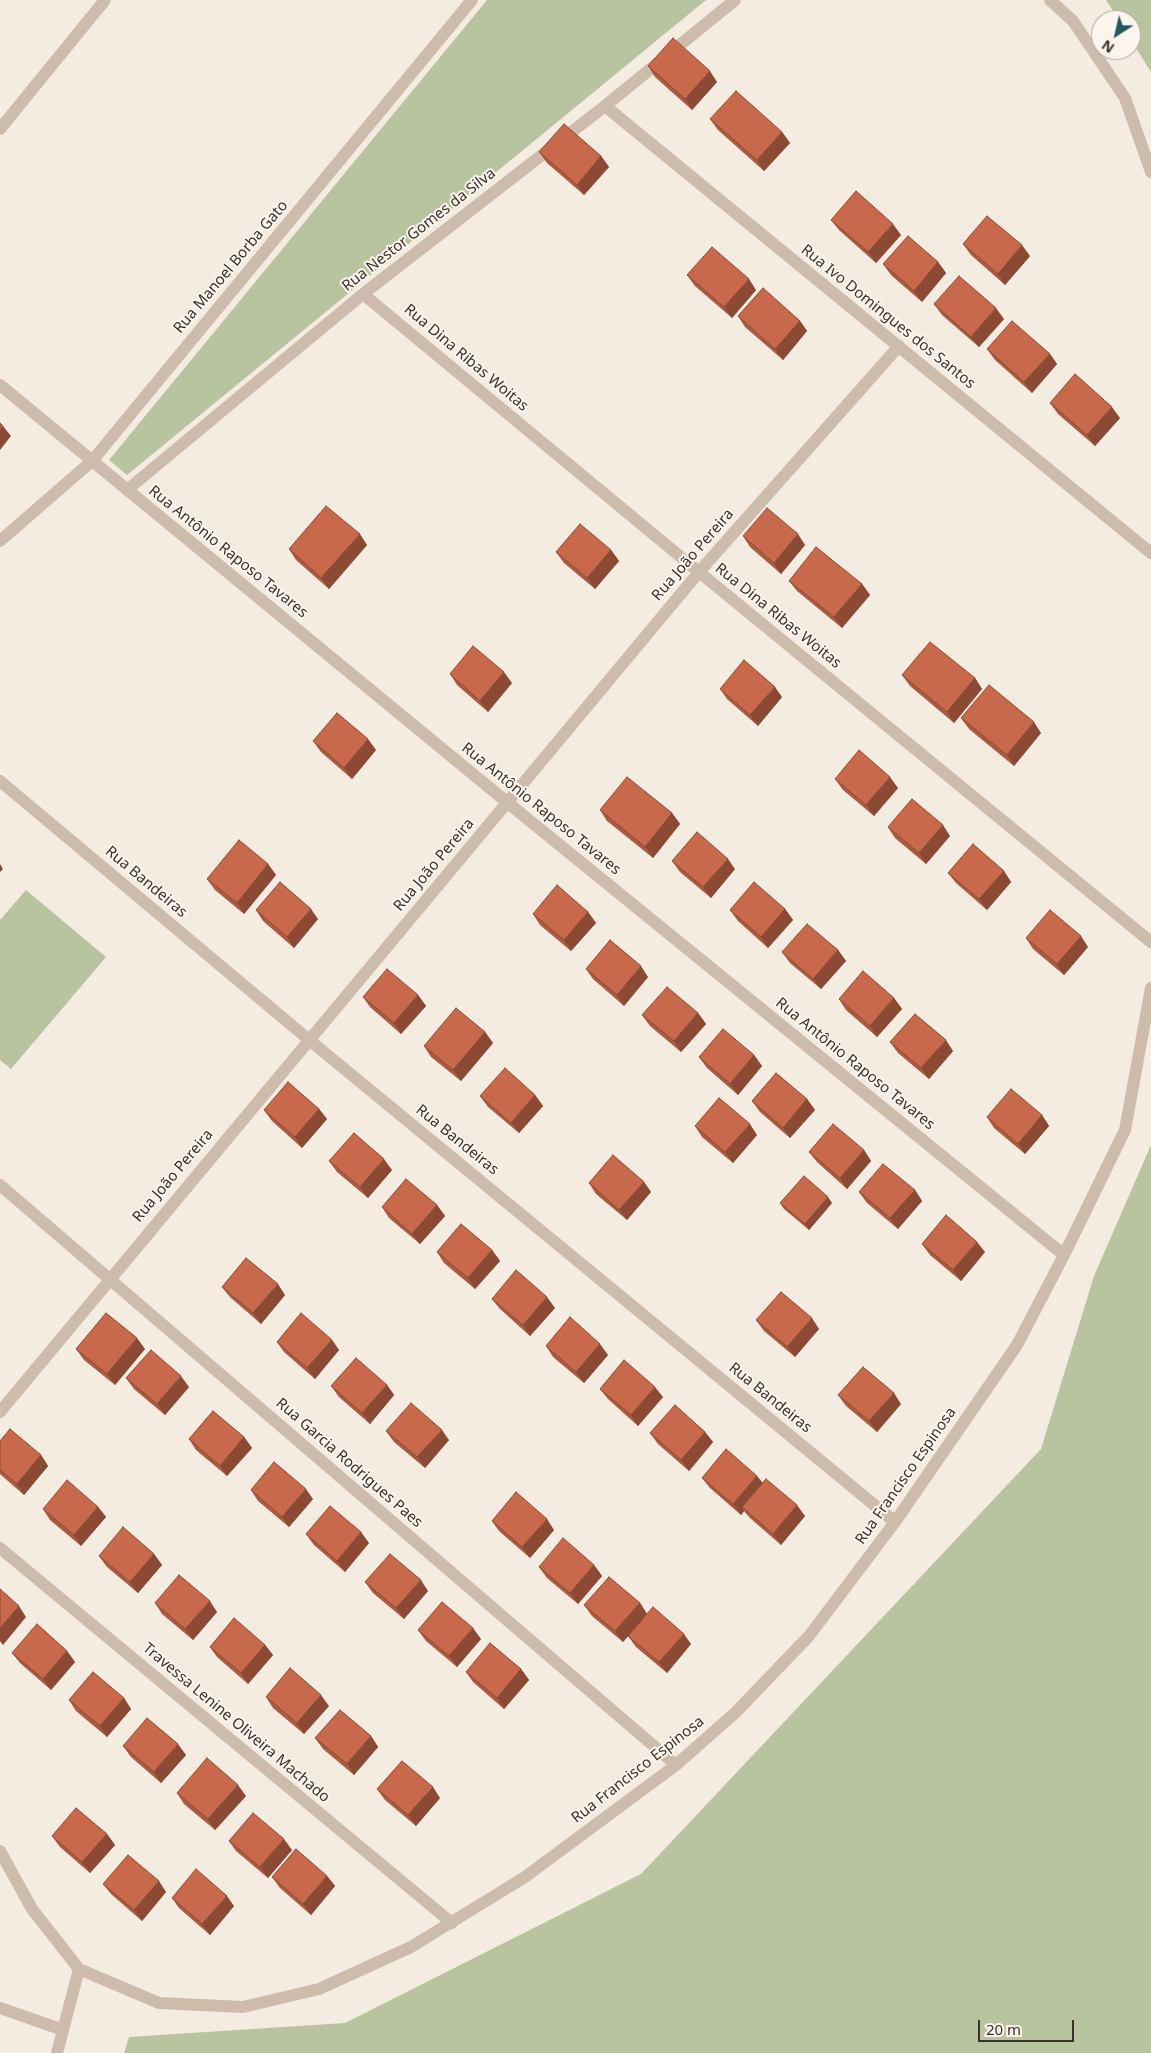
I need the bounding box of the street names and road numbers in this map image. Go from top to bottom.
street label: Rua Nestor Gomes da Silva [339,165,499,295]
street label: Rua Manoel Borba Gato [170,197,292,337]
street label: Rua Ivo Domingues dos Santos [797,241,979,393]
street label: Rua Dina Ribas Woitas [400,301,532,415]
street label: Rua Antônio Raposo Tavares [145,482,311,622]
street label: Rua João Pereira [648,505,738,605]
street label: Rua Dina Ribas Woitas [711,560,845,672]
street label: Rua Antônio Raposo Tavares [458,739,624,879]
street label: Rua João Pereira [390,815,478,915]
street label: Rua Bandeiras [101,843,191,921]
street label: Rua Antônio Raposo Tavares [772,994,938,1134]
street label: Rua Bandeiras [412,1101,502,1179]
street label: Rua João Pereira [129,1126,217,1226]
street label: Rua Bandeiras [725,1359,815,1437]
street label: Rua Garcia Rodrigues Paes [272,1394,426,1532]
street label: Rua Francisco Espinosa [852,1404,960,1548]
street label: Travessa Lenine Oliveira Machado [139,1639,333,1807]
street label: Rua Francisco Espinosa [568,1713,708,1827]

